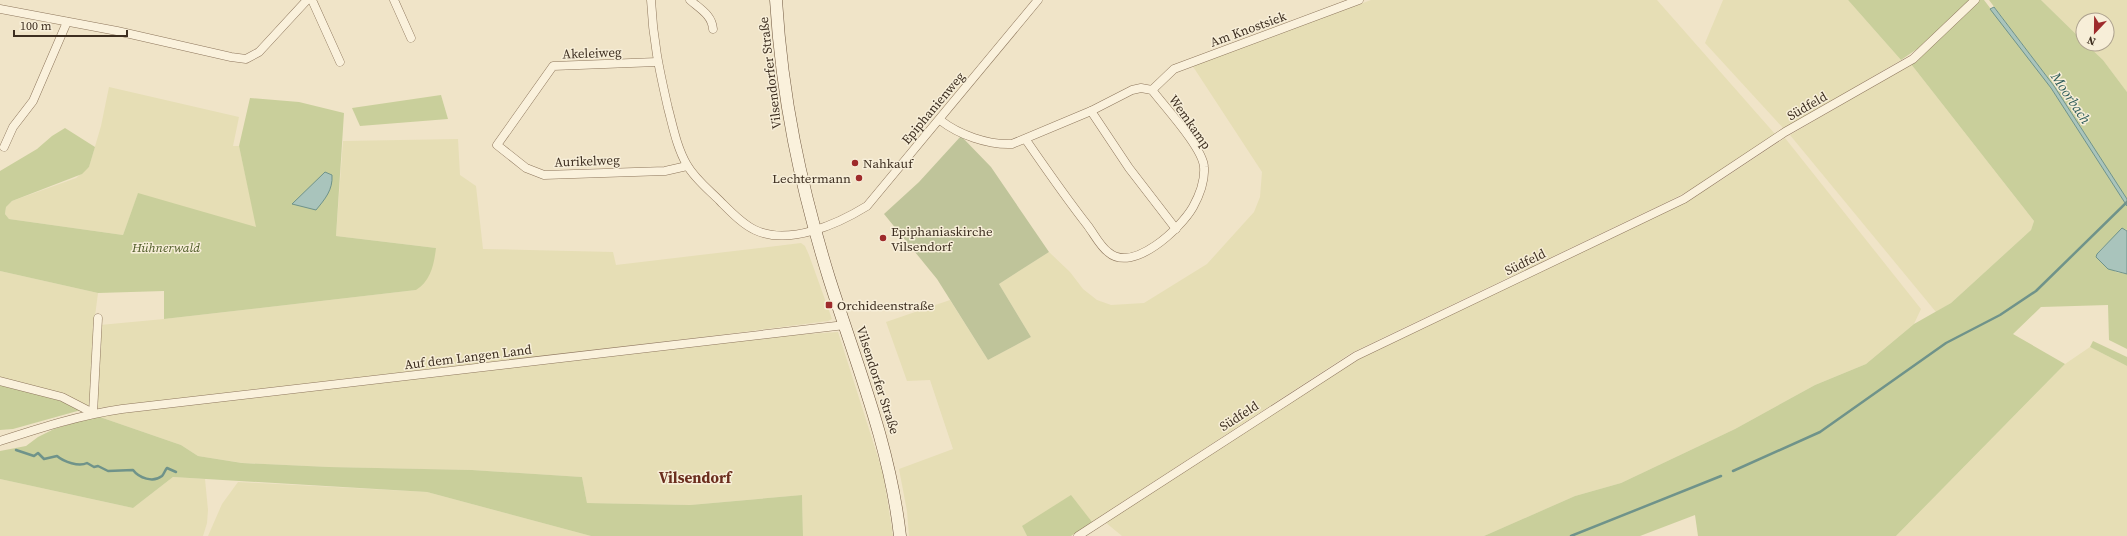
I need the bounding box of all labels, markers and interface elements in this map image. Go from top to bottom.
street label: Am Knostsiek [1207,7,1289,51]
scale bar [14,12,127,38]
north arrow [2075,12,2115,52]
street label: Vilsendorfer Straße [755,16,785,130]
text: 100 m [20,18,52,34]
text: N [2085,32,2098,49]
street label: Akeleiweg [562,43,622,63]
water label: Moorbach [2046,67,2096,128]
street label: Epiphanienweg [898,68,968,148]
street label: Südfeld [1784,87,1831,124]
street label: Wemkamp [1165,91,1215,153]
street label: Aurikelweg [554,151,620,171]
place label: Nahkauf [863,155,914,172]
marker: Nahkauf [850,158,860,168]
place label: Lechtermann [772,170,851,187]
marker: Lechtermann [854,173,864,183]
place label: Epiphaniaskirche Vilsendorf [891,223,993,255]
marker: Epiphaniaskirche Vilsendorf [878,233,888,243]
park label: Hühnerwald [131,239,200,256]
street label: Südfeld [1502,245,1549,279]
place label: Orchideenstraße [837,297,934,314]
marker: Orchideenstraße [824,300,834,310]
street label: Vilsendorfer Straße [852,324,904,437]
street label: Auf dem Langen Land [403,341,533,373]
street label: Südfeld [1216,397,1262,435]
district label: Vilsendorf [659,467,733,488]

